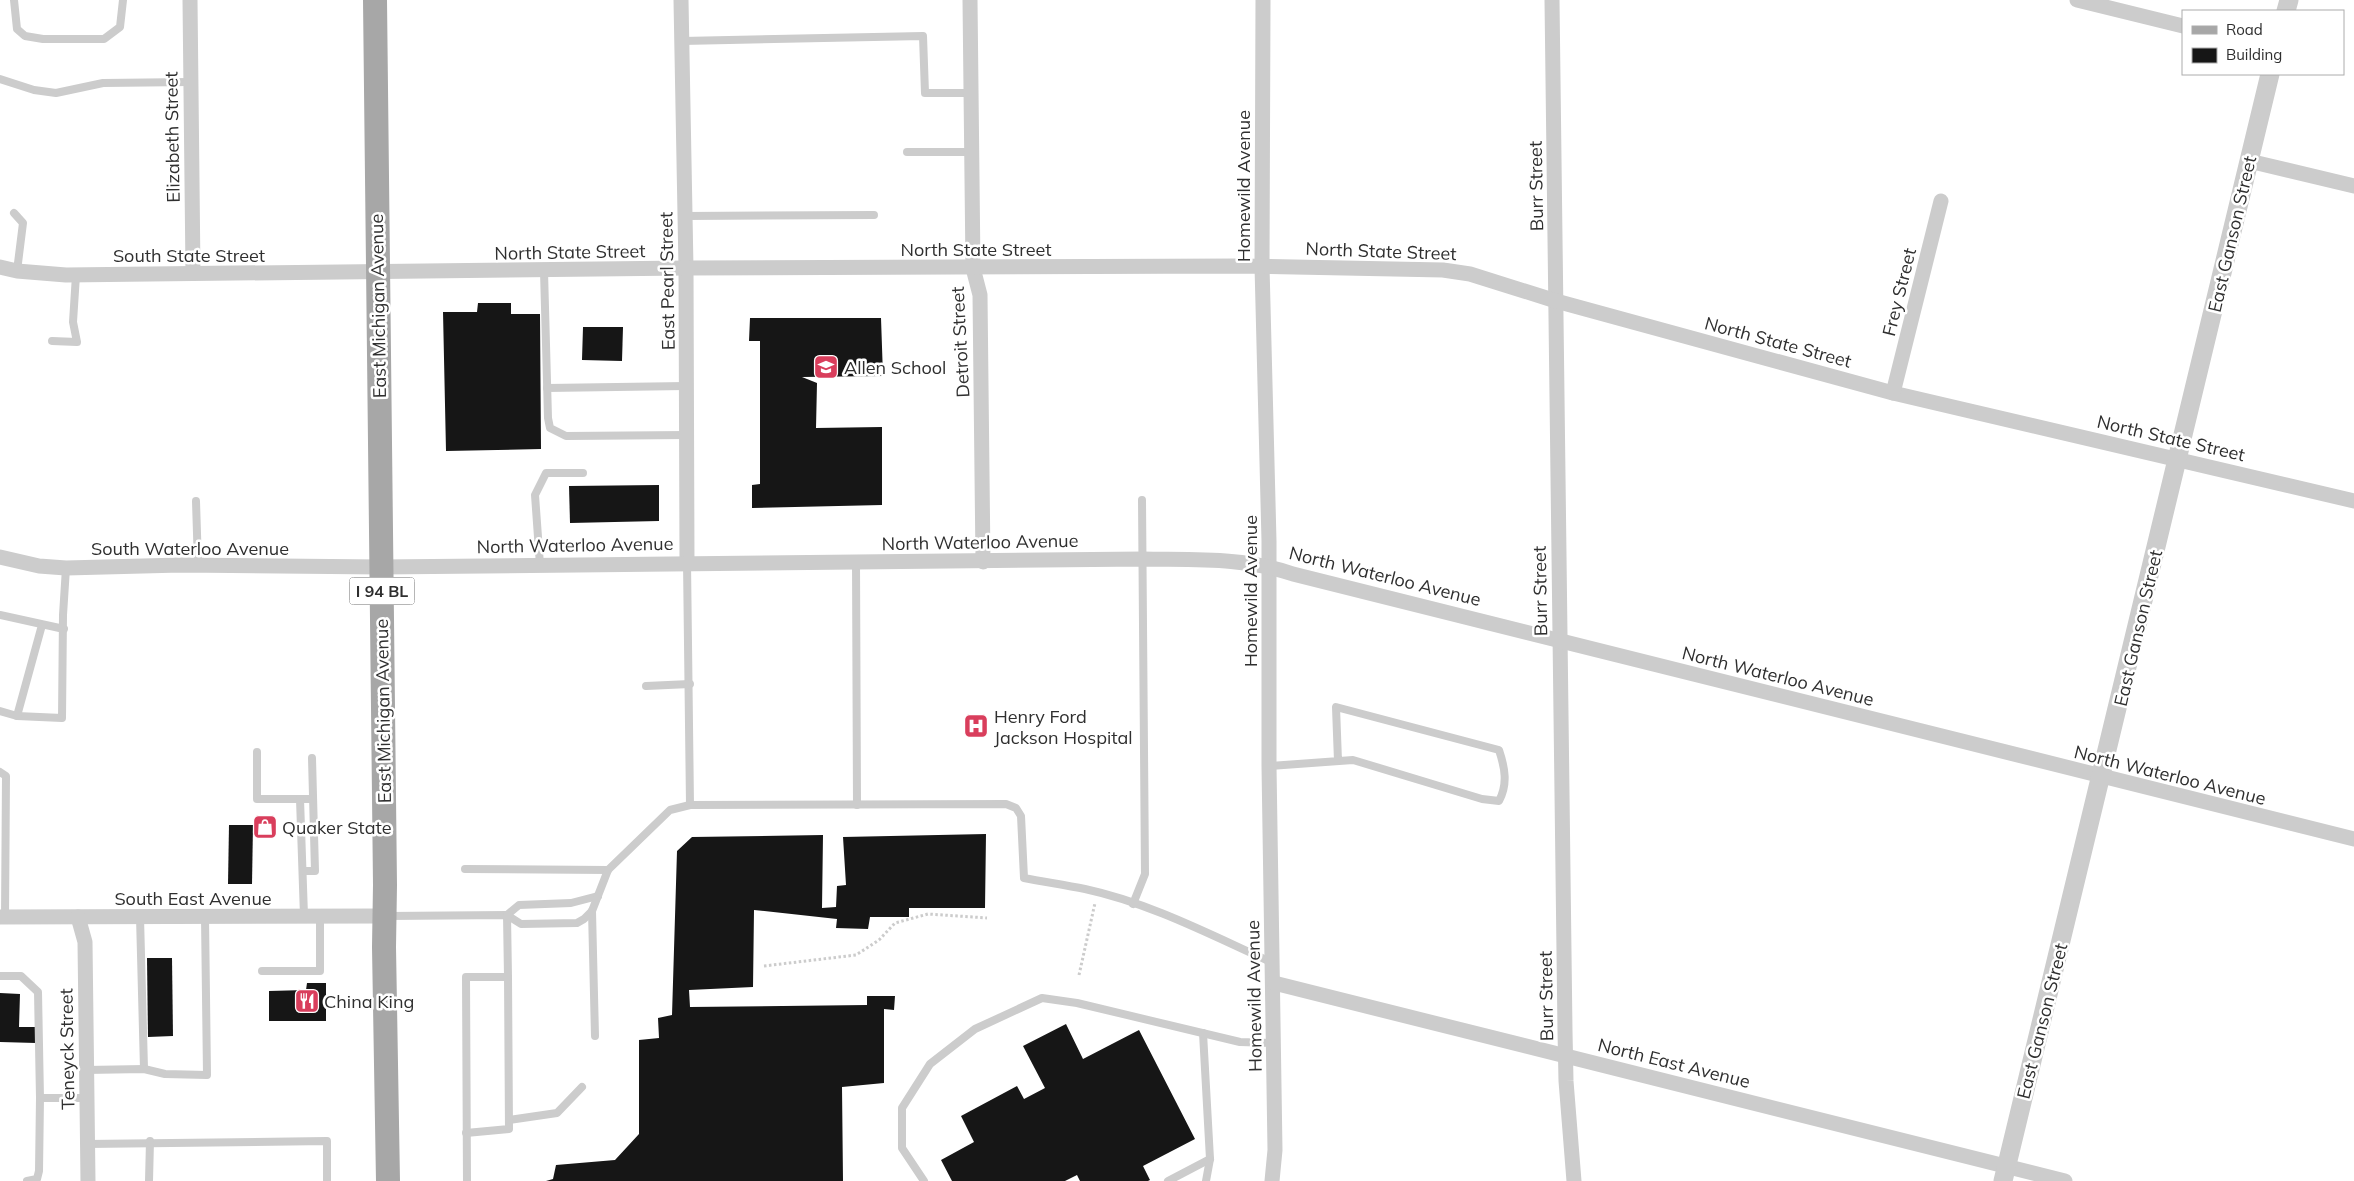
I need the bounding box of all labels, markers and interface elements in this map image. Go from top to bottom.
legend [2182,10,2344,75]
text: Road [2226,20,2263,39]
text: Building [2226,45,2282,64]
street label: Elizabeth Street [159,71,185,203]
street label: Homewild Avenue [1232,110,1255,262]
street label: Burr Street [1524,141,1548,231]
street label: East Ganson Street [2203,154,2261,314]
street label: East Pearl Street [654,212,680,350]
street label: East Michigan Avenue [365,214,391,398]
street label: North State Street [1305,237,1457,265]
street label: North State Street [900,238,1052,261]
street label: North State Street [494,239,646,265]
street label: South State Street [113,244,265,267]
street label: Frey Street [1877,246,1921,338]
street label: Detroit Street [946,286,974,398]
street label: North State Street [1702,311,1854,373]
school or university icon: Allen School [813,354,839,380]
place label: Allen School [844,356,946,379]
street label: North State Street [2095,410,2247,466]
street label: Homewild Avenue [1239,515,1262,667]
street label: North Waterloo Avenue [881,529,1079,555]
street label: North Waterloo Avenue [476,532,674,558]
street label: South Waterloo Avenue [91,537,289,560]
street label: North Waterloo Avenue [1287,541,1483,611]
street label: Burr Street [1528,546,1552,636]
street label: East Ganson Street [2109,548,2167,708]
road number: I 94 BL [350,578,414,604]
street label: East Michigan Avenue [370,619,396,803]
street label: North Waterloo Avenue [1680,641,1876,711]
place label: Henry Ford Jackson Hospital [994,705,1133,749]
hospital icon: Henry Ford Jackson Hospital [963,713,989,739]
street label: North Waterloo Avenue [2072,740,2268,810]
shop icon: Quaker State [252,814,278,840]
place label: Quaker State [282,816,391,839]
street label: South East Avenue [114,887,272,910]
street label: Homewild Avenue [1241,920,1267,1072]
street label: East Ganson Street [2012,941,2072,1101]
street label: Burr Street [1534,951,1558,1041]
street label: Teneyck Street [54,988,80,1110]
restaurant icon: China King [294,988,320,1014]
place label: China King [324,990,414,1013]
street label: North East Avenue [1596,1033,1752,1093]

